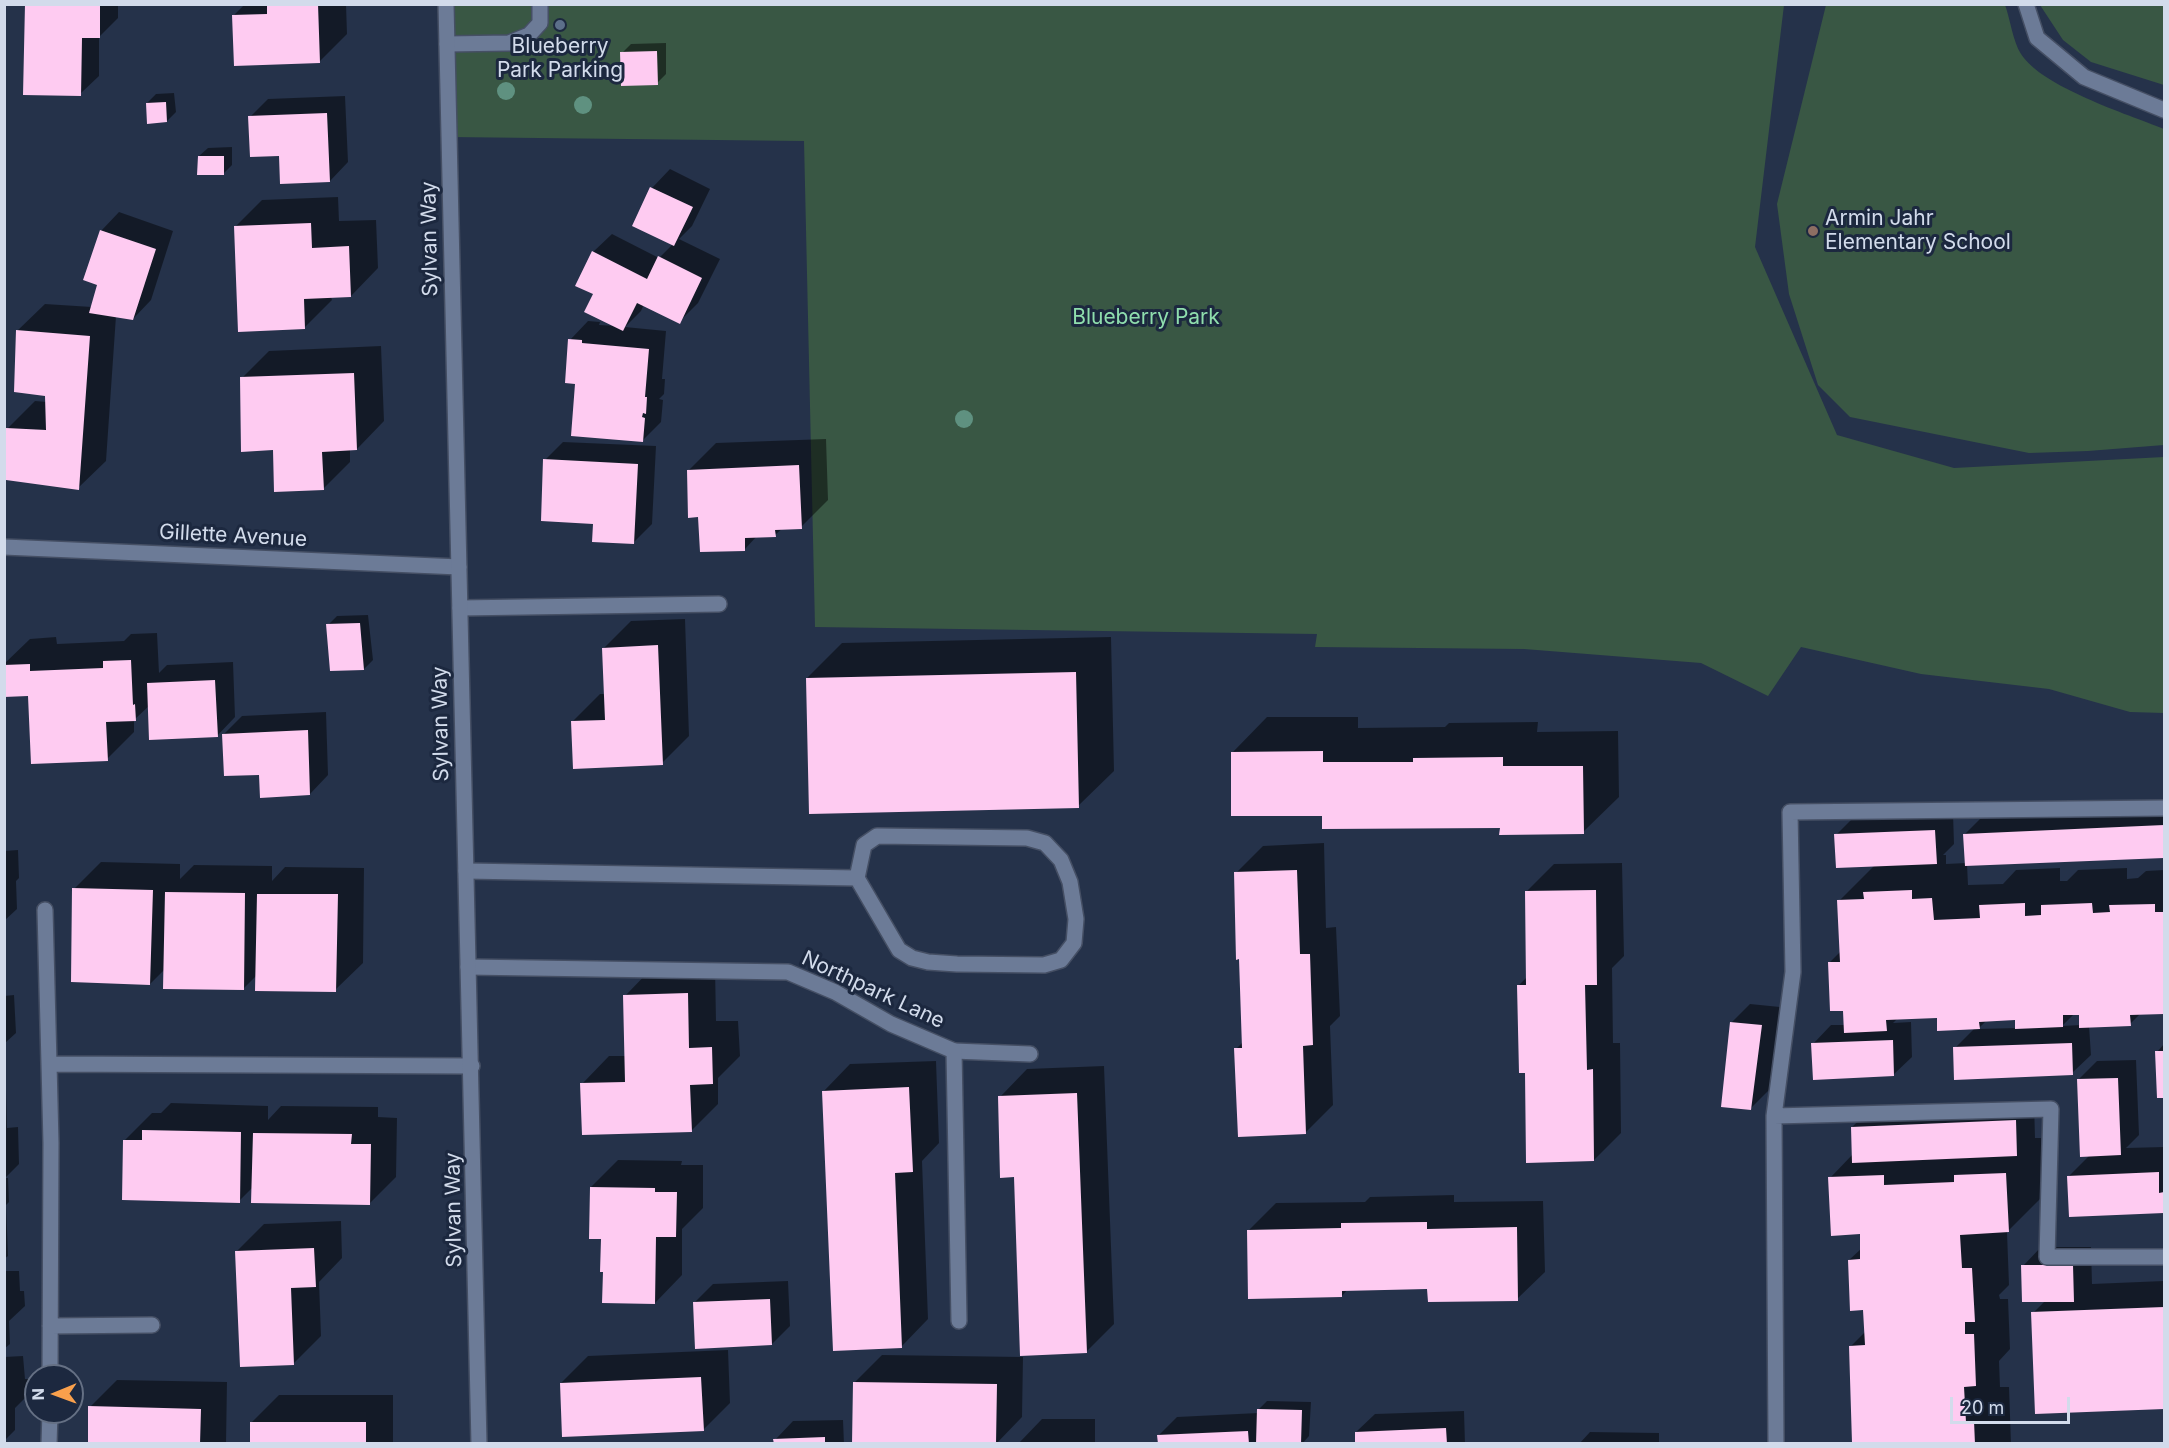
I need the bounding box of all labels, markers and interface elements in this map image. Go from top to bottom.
marker: Blueberry Park Parking [553,18,567,32]
place label: Blueberry Park Parking [497,34,623,84]
street label: Sylvan Way [416,181,444,297]
place label: Armin Jahr Elementary School [1825,206,2011,256]
marker: Armin Jahr Elementary School [1806,224,1820,238]
park label: Blueberry Park [1072,305,1220,331]
street label: Gillette Avenue [158,520,308,552]
street label: Sylvan Way [427,666,455,782]
street label: Northpark Lane [798,946,948,1034]
street label: Sylvan Way [440,1152,468,1268]
north arrow [24,1364,84,1424]
scale bar [1953,1385,2073,1423]
text: N [28,1388,48,1401]
text: 20 m [1961,1397,2004,1418]

